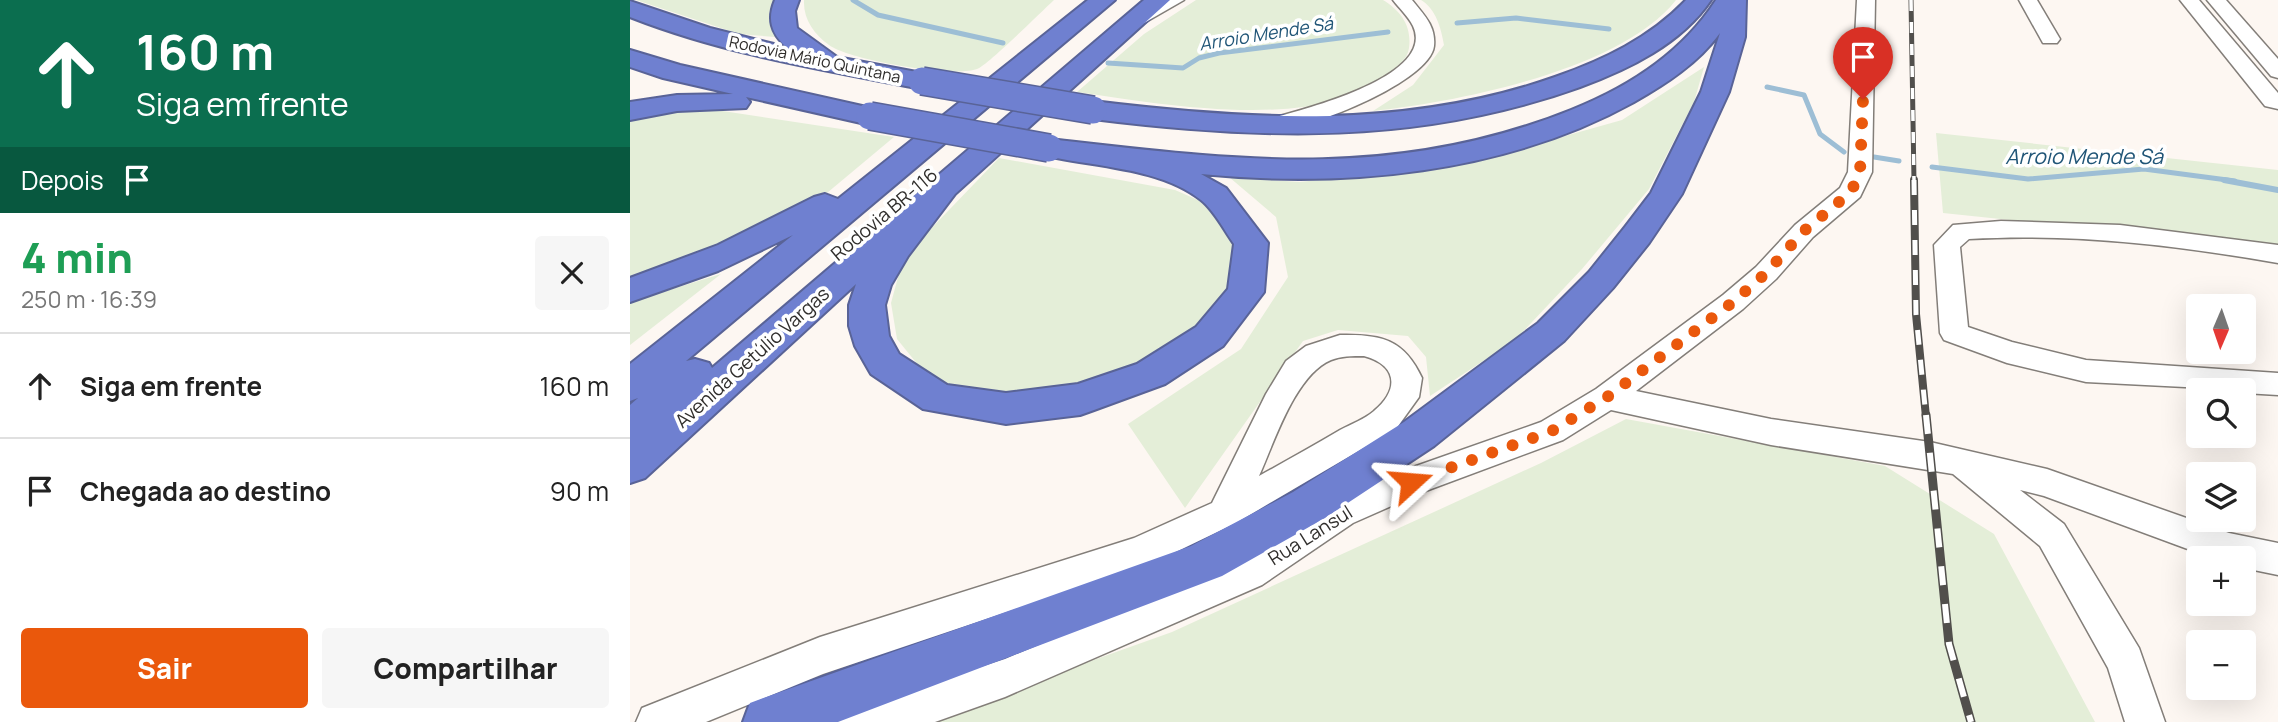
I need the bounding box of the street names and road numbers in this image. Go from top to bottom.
street label: Rodovia Mário Quintana [727,30,903,88]
street label: Rodovia BR-116 [825,162,943,266]
street label: Avenida Getúlio Vargas [669,281,835,433]
street label: Rua Lansul [1263,499,1357,571]

